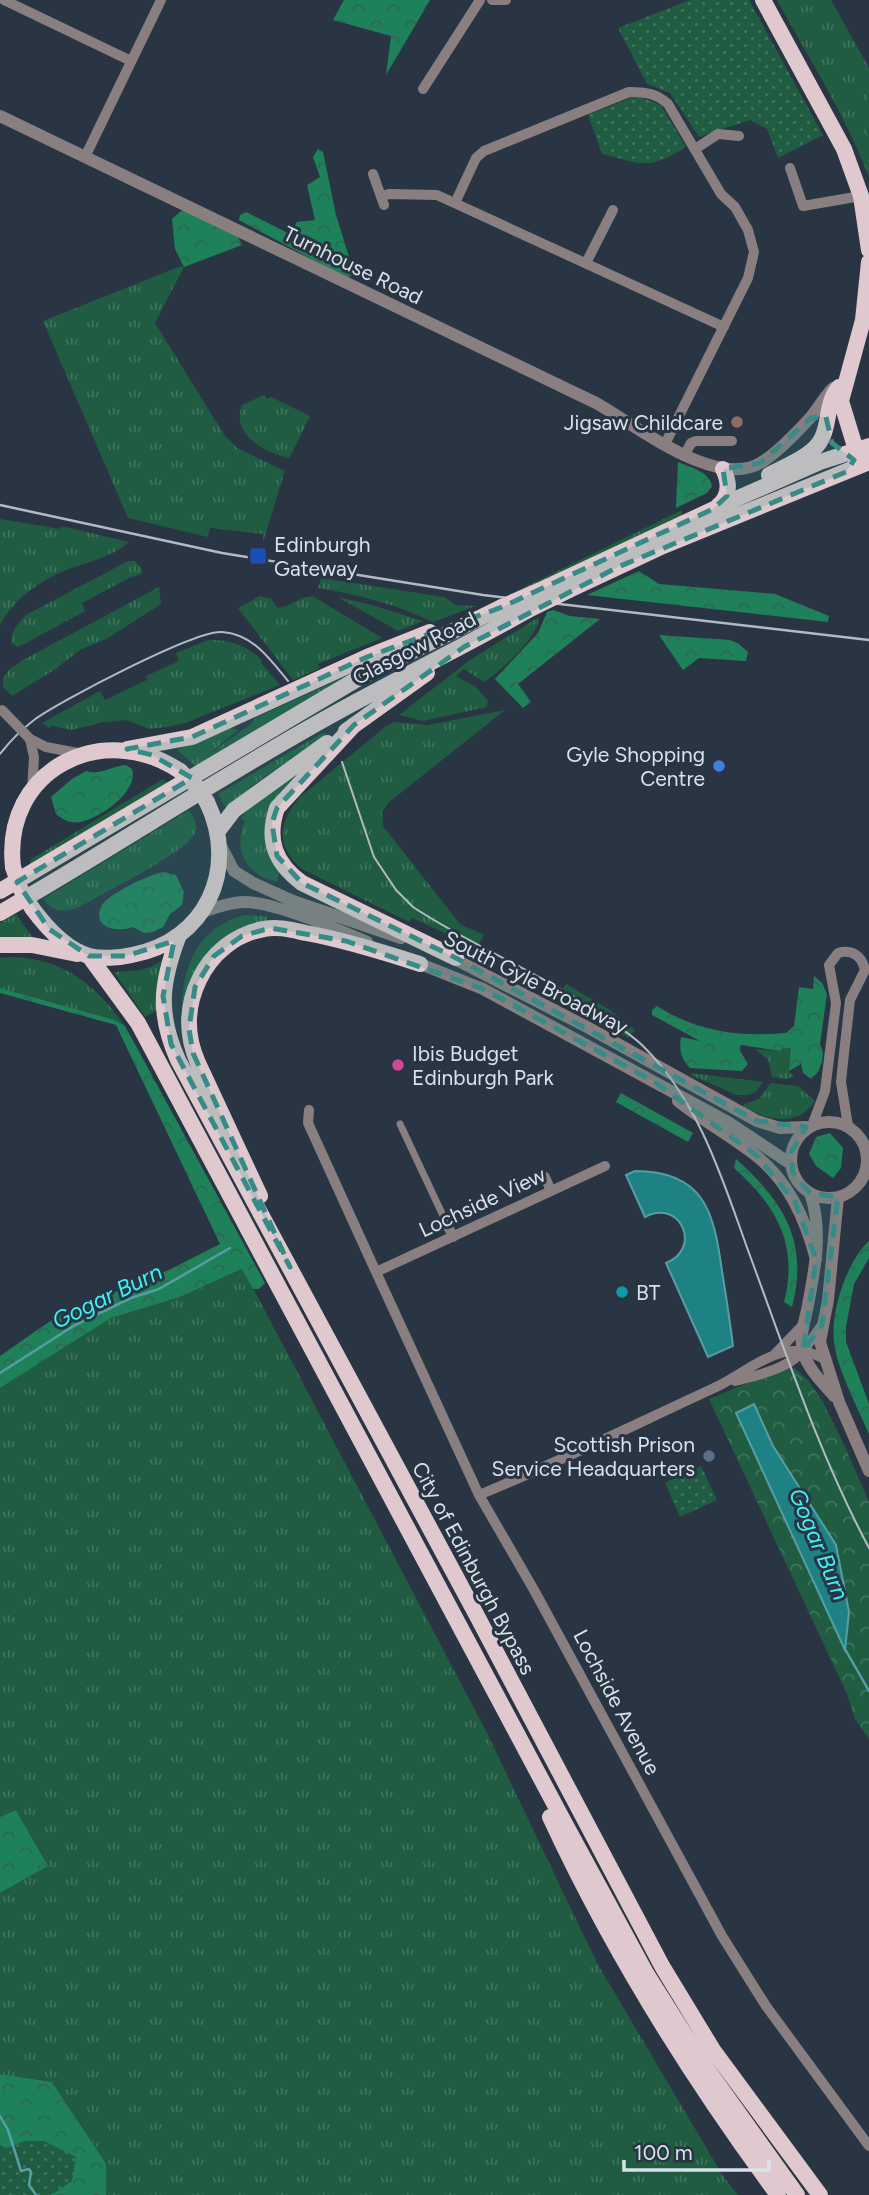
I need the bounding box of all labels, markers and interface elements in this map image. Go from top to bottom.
street label: Turnhouse Road [279,221,427,309]
place label: Jigsaw Childcare [564,410,723,435]
marker: Jigsaw Childcare [729,414,745,430]
place label: Edinburgh Gateway [274,532,371,581]
marker: Edinburgh Gateway [248,546,268,566]
street label: Glasgow Road [348,606,480,690]
place label: Gyle Shopping Centre [566,742,705,791]
marker: Gyle Shopping Centre [711,758,727,774]
street label: South Gyle Broadway [440,925,632,1039]
place label: Ibis Budget Edinburgh Park [412,1041,554,1090]
marker: Ibis Budget Edinburgh Park [390,1057,406,1073]
street label: Lochside View [415,1162,550,1242]
water label: Gogar Burn [47,1257,167,1335]
place label: BT [636,1280,661,1305]
marker: BT [614,1284,630,1300]
place label: Scottish Prison Service Headquarters [492,1432,695,1481]
marker: Scottish Prison Service Headquarters [701,1448,717,1464]
street label: City of Edinburgh Bypass [407,1457,541,1679]
water label: Gogar Burn [783,1484,855,1604]
street label: Lochside Avenue [568,1625,666,1779]
scale bar [624,2128,769,2172]
text: 100 m [634,2140,693,2165]

